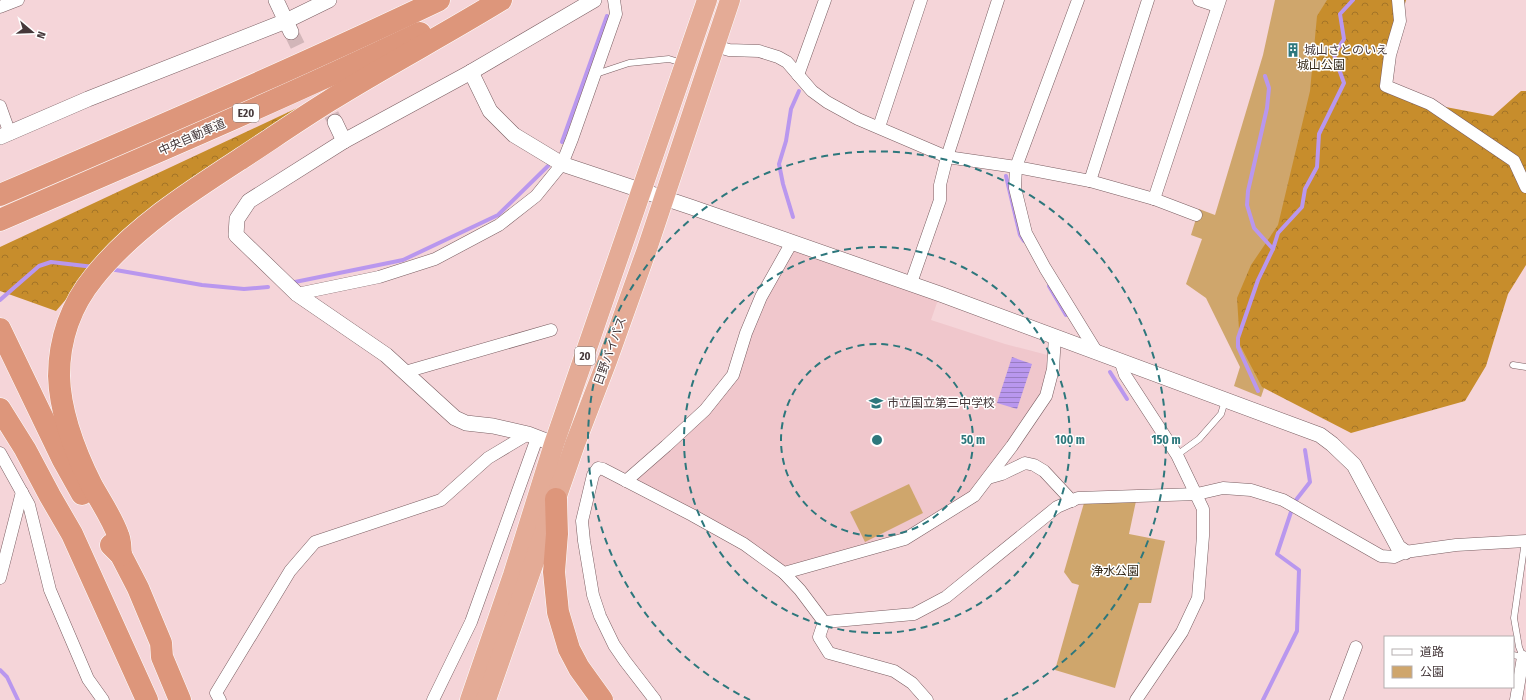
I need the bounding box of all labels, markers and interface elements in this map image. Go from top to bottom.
north arrow [12,12,52,52]
text: N [34,30,48,40]
building icon: 城山さとのいえ [1285,42,1301,58]
place label: 城山さとのいえ [1304,43,1388,57]
park label: 城山公園 [1297,58,1345,72]
road number: E20 [233,104,259,122]
street label: 中央自動車道 [156,116,228,158]
street label: 日野バイパス [591,315,629,387]
road number: 20 [575,347,595,365]
school or university icon: 市立国立第三中学校 [868,395,884,411]
place label: 市立国立第三中学校 [887,396,995,410]
centre of rings [870,433,884,447]
text: 50 m [961,433,985,447]
text: 100 m [1055,433,1085,447]
text: 150 m [1151,433,1181,447]
park label: 浄水公園 [1091,564,1139,578]
legend [1384,636,1514,688]
text: 道路 [1420,645,1444,659]
text: 公園 [1420,665,1444,679]

